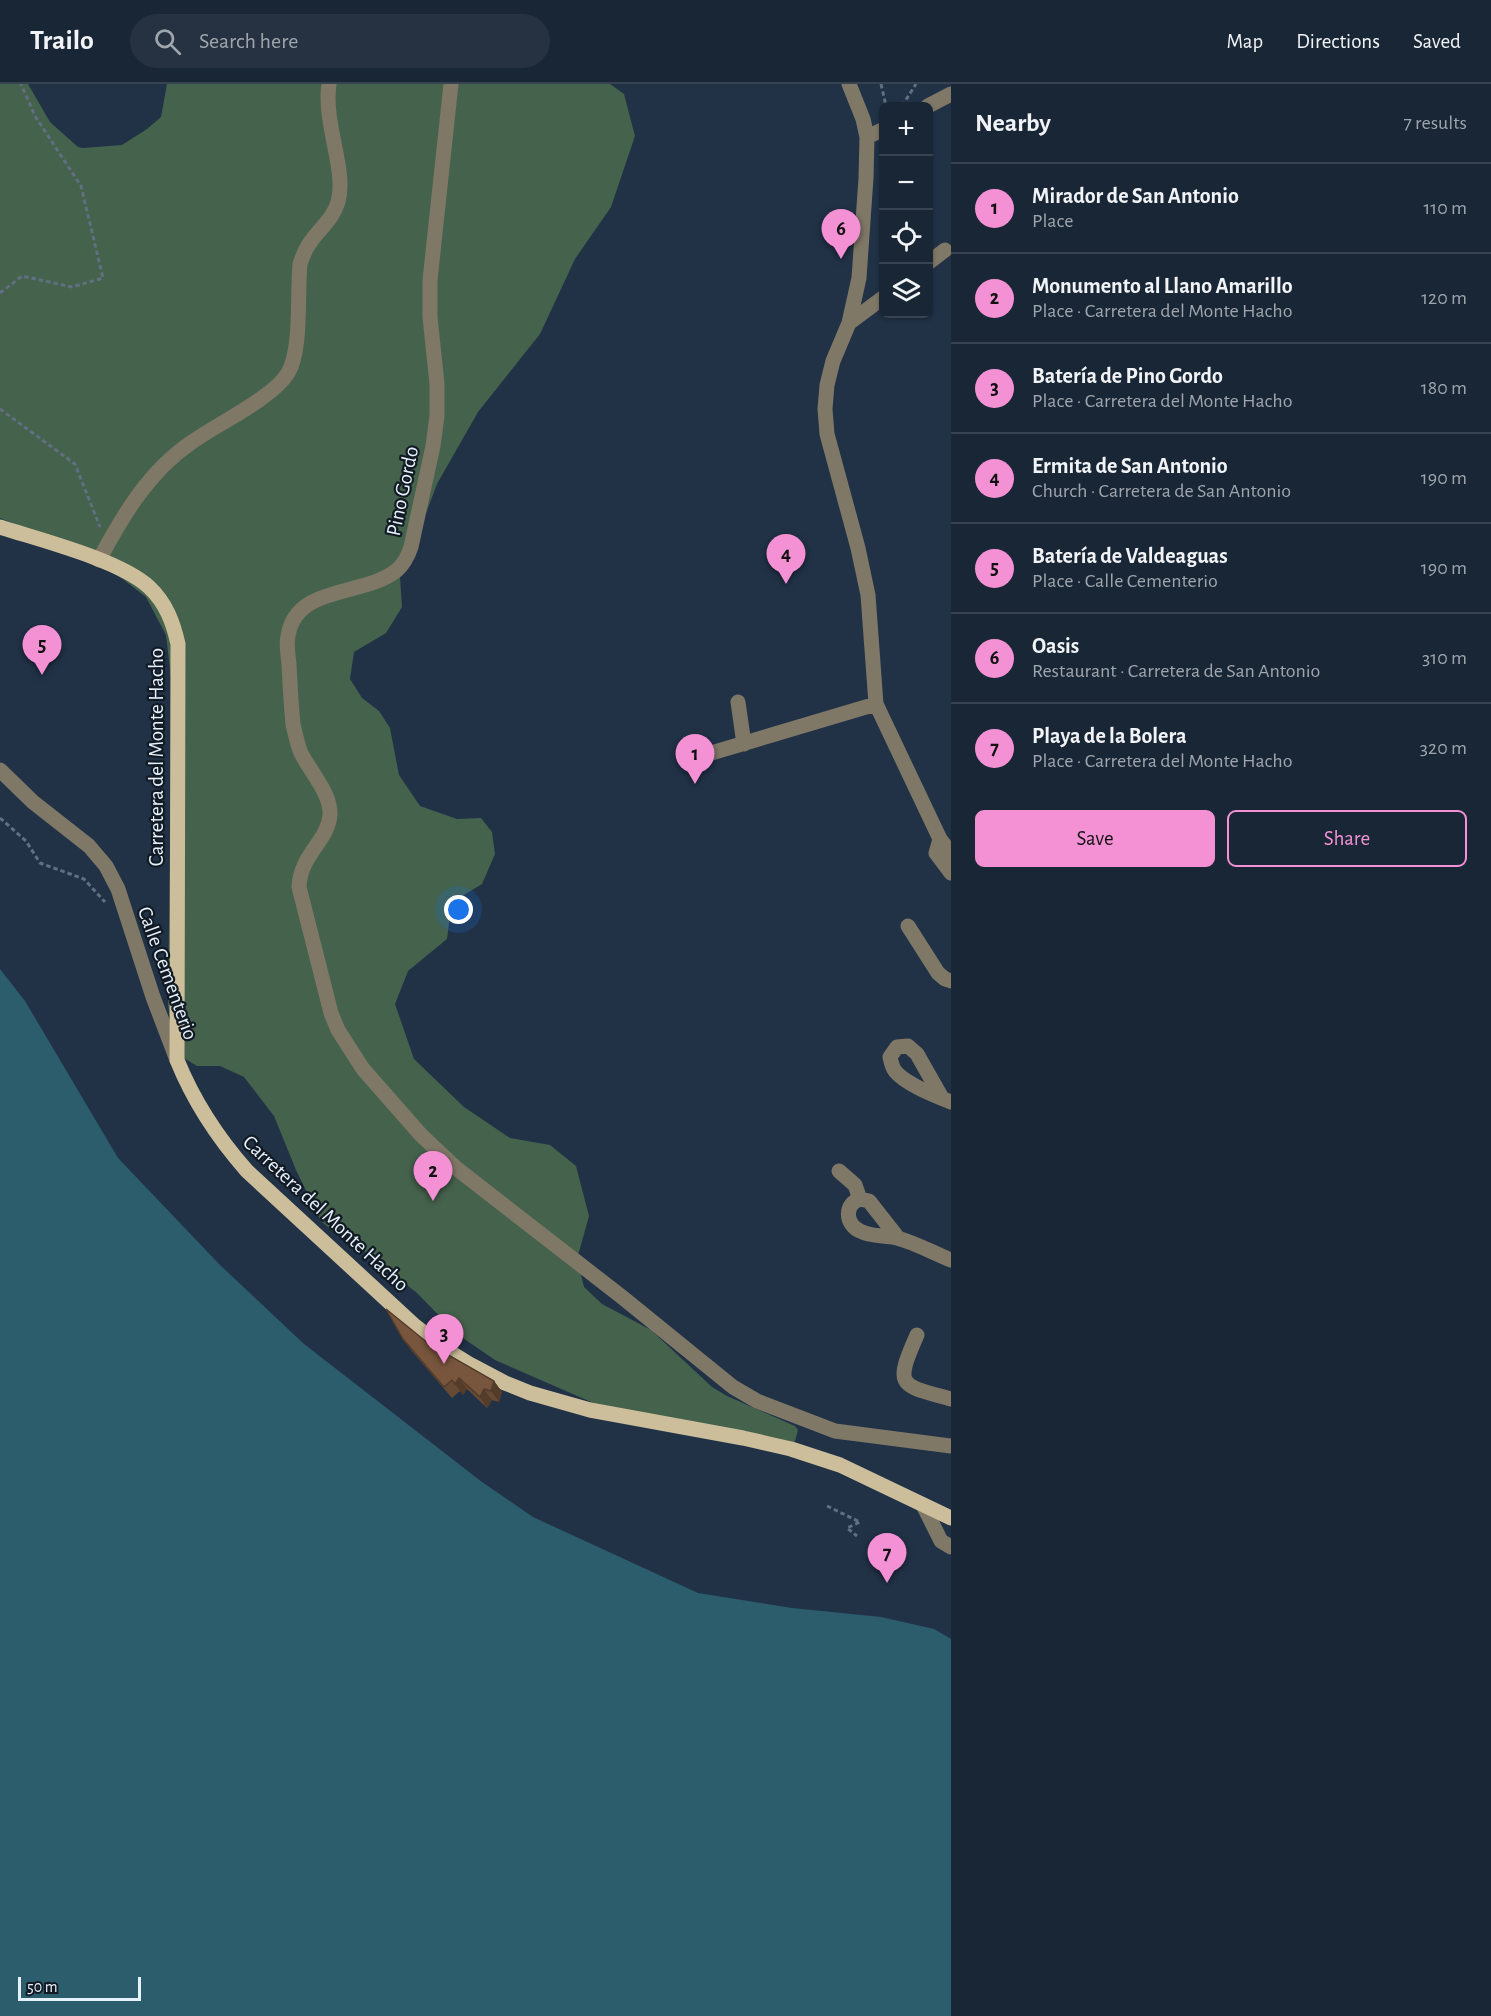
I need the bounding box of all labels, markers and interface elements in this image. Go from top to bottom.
search box [130,14,550,68]
icon: search [151,25,184,58]
text: Trailo [30,27,94,55]
text: Search here [199,30,298,52]
text: Map [1227,31,1263,52]
text: Directions [1296,31,1380,52]
text: Saved [1413,31,1461,52]
map controls [879,102,933,318]
button: + [879,102,933,156]
text: Nearby [975,110,1051,136]
text: 7 results [1403,113,1467,133]
button: − [879,156,933,210]
text: Mirador de San Antonio [1032,185,1239,207]
text: 1 [991,198,998,218]
text: 110 m [1423,198,1467,218]
pin: 6 [822,210,860,259]
button: locate [879,210,933,264]
text: Place [1032,211,1073,231]
button: layers [879,264,933,318]
text: Monumento al Llano Amarillo [1032,275,1293,297]
text: 2 [990,288,999,308]
text: 120 m [1421,288,1467,308]
text: Place · Carretera del Monte Hacho [1032,301,1293,321]
text: Batería de Pino Gordo [1032,365,1223,387]
text: 3 [990,378,999,398]
text: 180 m [1421,378,1467,398]
text: Place · Carretera del Monte Hacho [1032,391,1293,411]
street label: Pino Gordo [383,444,422,538]
text: Ermita de San Antonio [1032,455,1228,477]
text: 4 [989,468,1000,488]
text: 190 m [1421,468,1467,488]
text: Church · Carretera de San Antonio [1032,481,1291,501]
pin: 4 [766,534,806,584]
text: Batería de Valdeaguas [1032,545,1228,567]
text: 5 [990,558,999,578]
text: 190 m [1421,558,1467,578]
text: Place · Calle Cementerio [1032,571,1218,591]
pin: 5 [22,626,62,675]
text: Oasis [1032,635,1079,657]
street label: Carretera del Monte Hacho [146,648,167,866]
text: 6 [990,648,999,668]
text: 310 m [1422,648,1467,668]
text: Restaurant · Carretera de San Antonio [1032,661,1320,681]
text: Playa de la Bolera [1032,725,1186,747]
pin: 1 [676,734,714,784]
text: 7 [990,738,999,758]
text: 320 m [1420,738,1467,758]
text: Place · Carretera del Monte Hacho [1032,751,1293,771]
button: Save [975,810,1215,867]
button: Share [1227,810,1467,867]
your location [444,895,473,924]
street label: Calle Cementerio [134,904,201,1042]
street label: Carretera del Monte Hacho [239,1131,413,1295]
pin: 2 [414,1152,452,1201]
pin: 3 [424,1314,464,1364]
pin: 7 [868,1534,906,1583]
scale bar [18,1974,141,2002]
text: 50 m [27,1979,58,1995]

